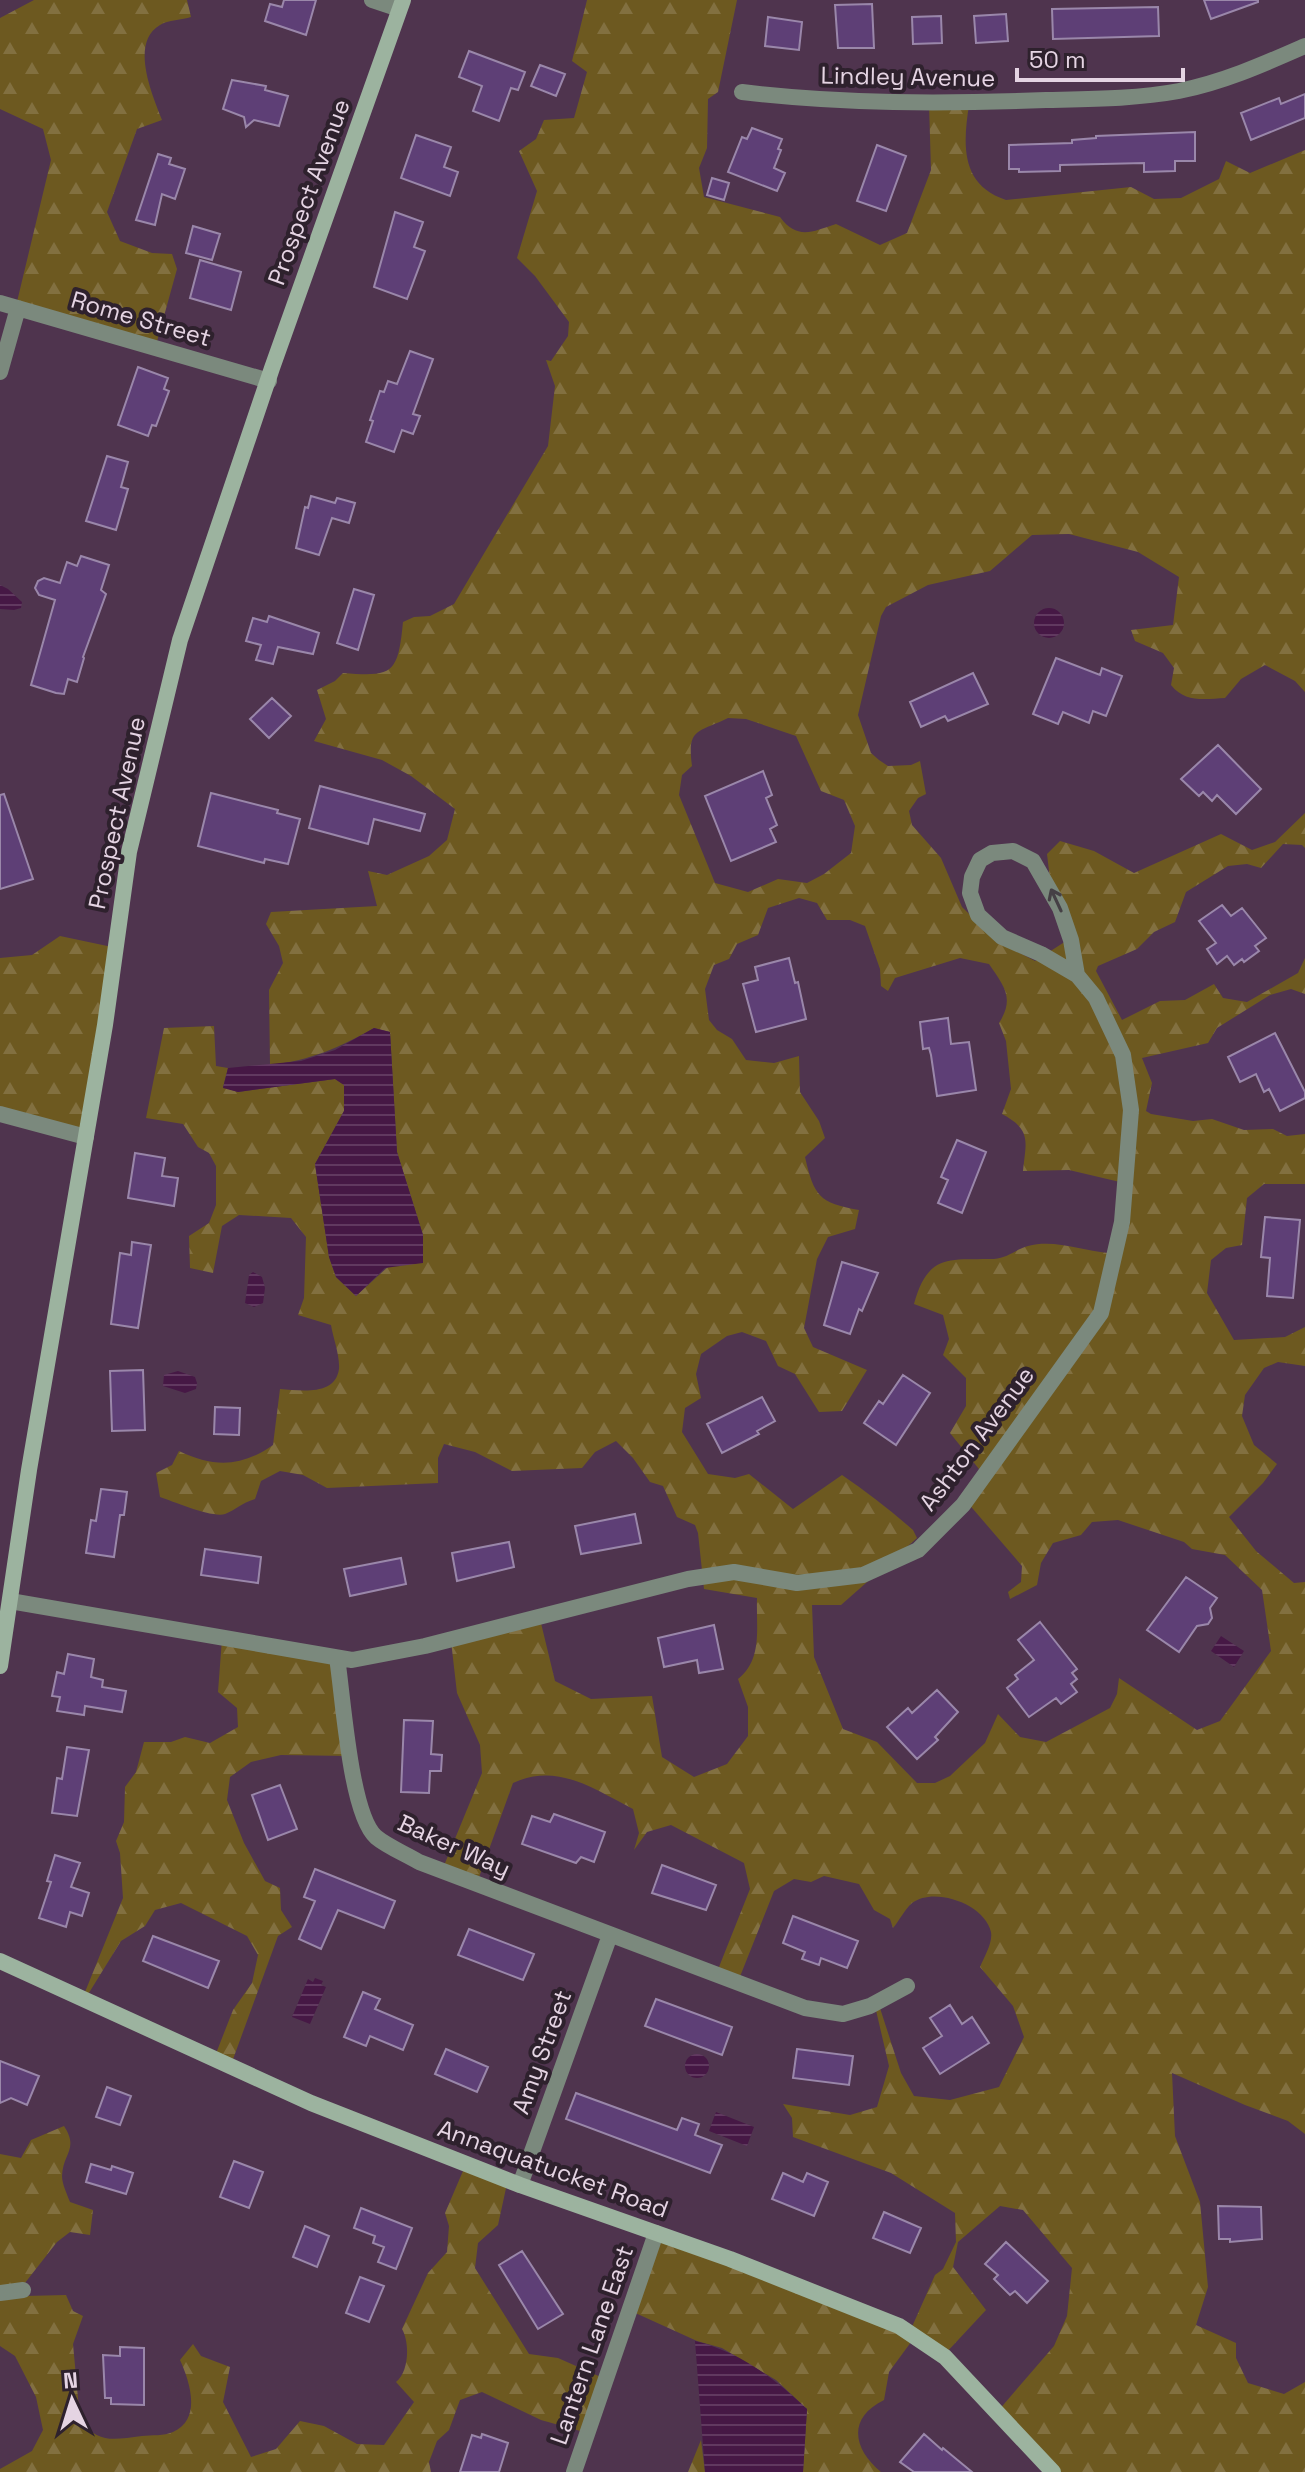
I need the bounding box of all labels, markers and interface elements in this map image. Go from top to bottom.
scale bar [1017,32,1183,82]
text: 50 m [1029,44,1086,75]
street label: Lindley Avenue [820,59,996,94]
street label: Prospect Avenue [260,95,357,289]
street label: Rome Street [67,284,215,353]
street label: Prospect Avenue [81,714,152,912]
one-way arrow [1047,889,1062,913]
street label: Ashton Avenue [912,1360,1041,1517]
street label: Baker Way [393,1807,515,1884]
street label: Amy Street [505,1986,578,2118]
street label: Annaquatucket Road [433,2112,673,2225]
street label: Lantern Lane East [543,2241,640,2449]
north arrow [32,2360,112,2440]
text: N [62,2366,79,2395]

